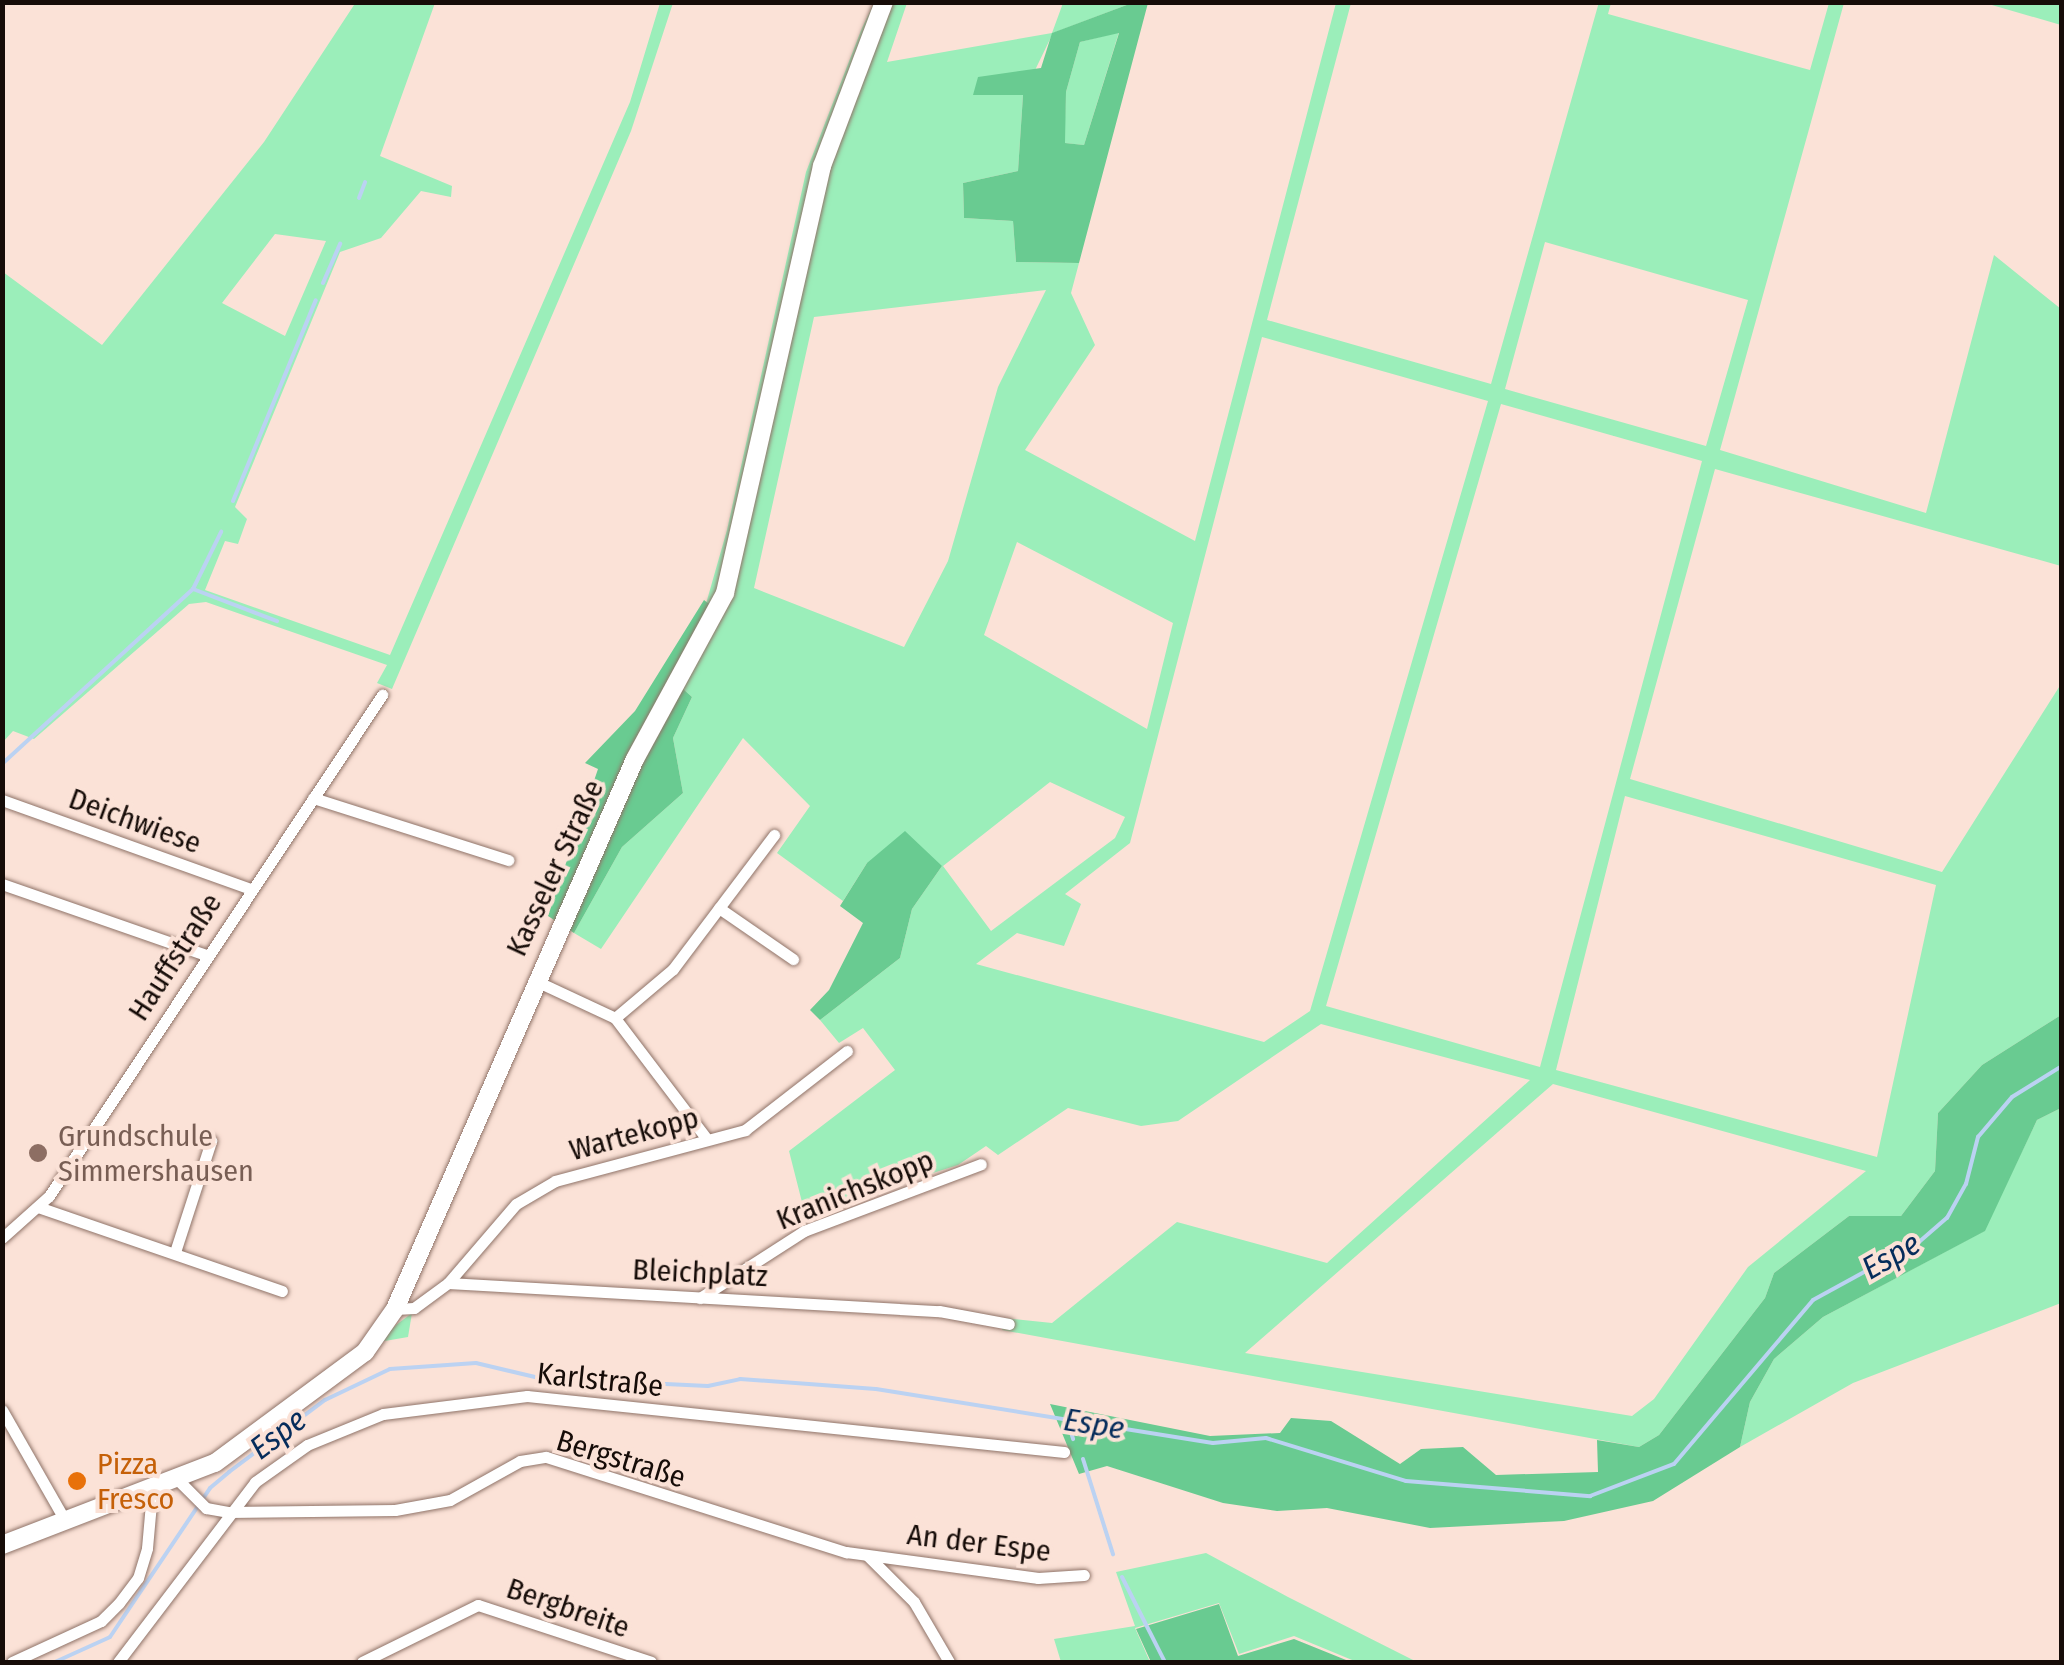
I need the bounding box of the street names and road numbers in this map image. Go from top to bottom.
street label: Kasseler Straße [498,774,612,962]
street label: Deichwiese [64,780,206,862]
street label: Hauffstraße [121,887,229,1027]
street label: Wartekopp [565,1099,703,1169]
street label: Kranichskopp [771,1142,939,1238]
street label: Bleichplatz [632,1251,768,1295]
street label: Karlstraße [535,1355,665,1405]
street label: Bergstraße [552,1422,690,1496]
street label: An der Espe [905,1516,1053,1570]
street label: Bergbreite [502,1570,634,1646]

